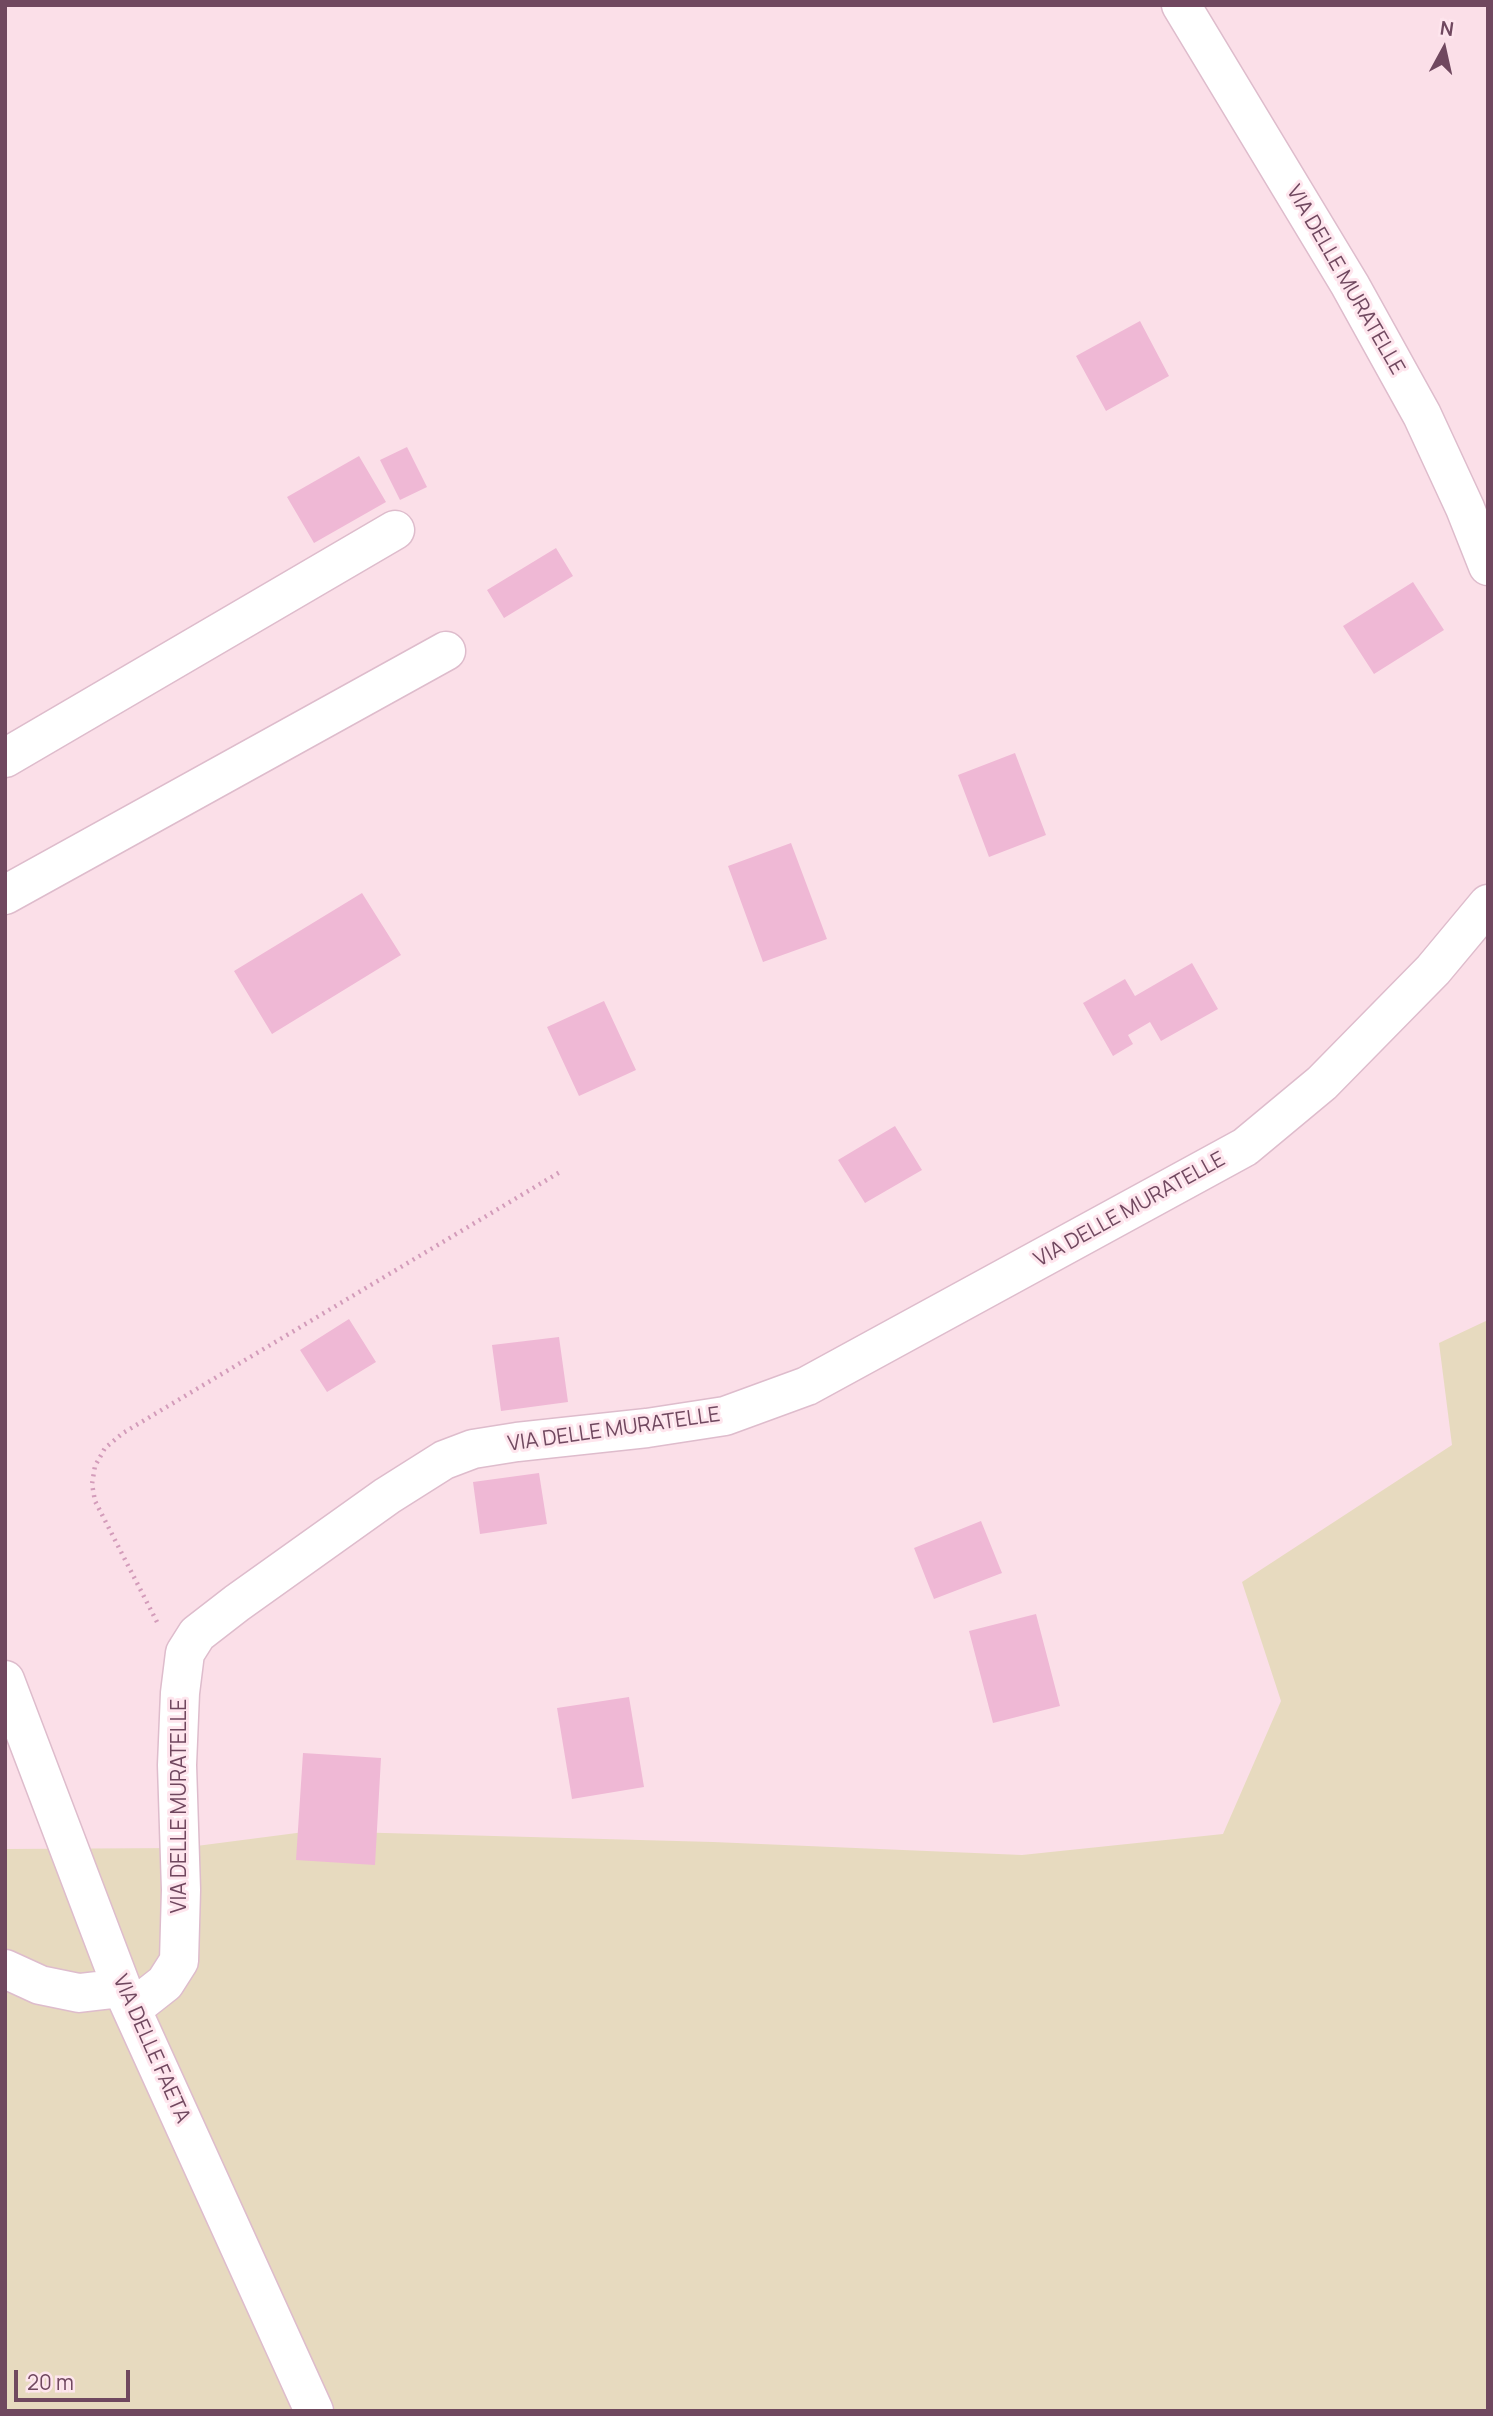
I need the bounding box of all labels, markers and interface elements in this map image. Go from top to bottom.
north arrow [1409,14,1479,84]
text: N [1438,14,1455,42]
street label: VIA DELLE MURATELLE [1281,181,1409,379]
street label: VIA DELLE MURATELLE [1030,1147,1230,1273]
street label: VIA DELLE MURATELLE [506,1403,722,1457]
street label: VIA DELLE MURATELLE [167,1699,193,1913]
street label: VIA DELLE FAETA [107,1971,195,2127]
scale bar [18,2356,133,2400]
text: 20 m [27,2368,74,2396]

